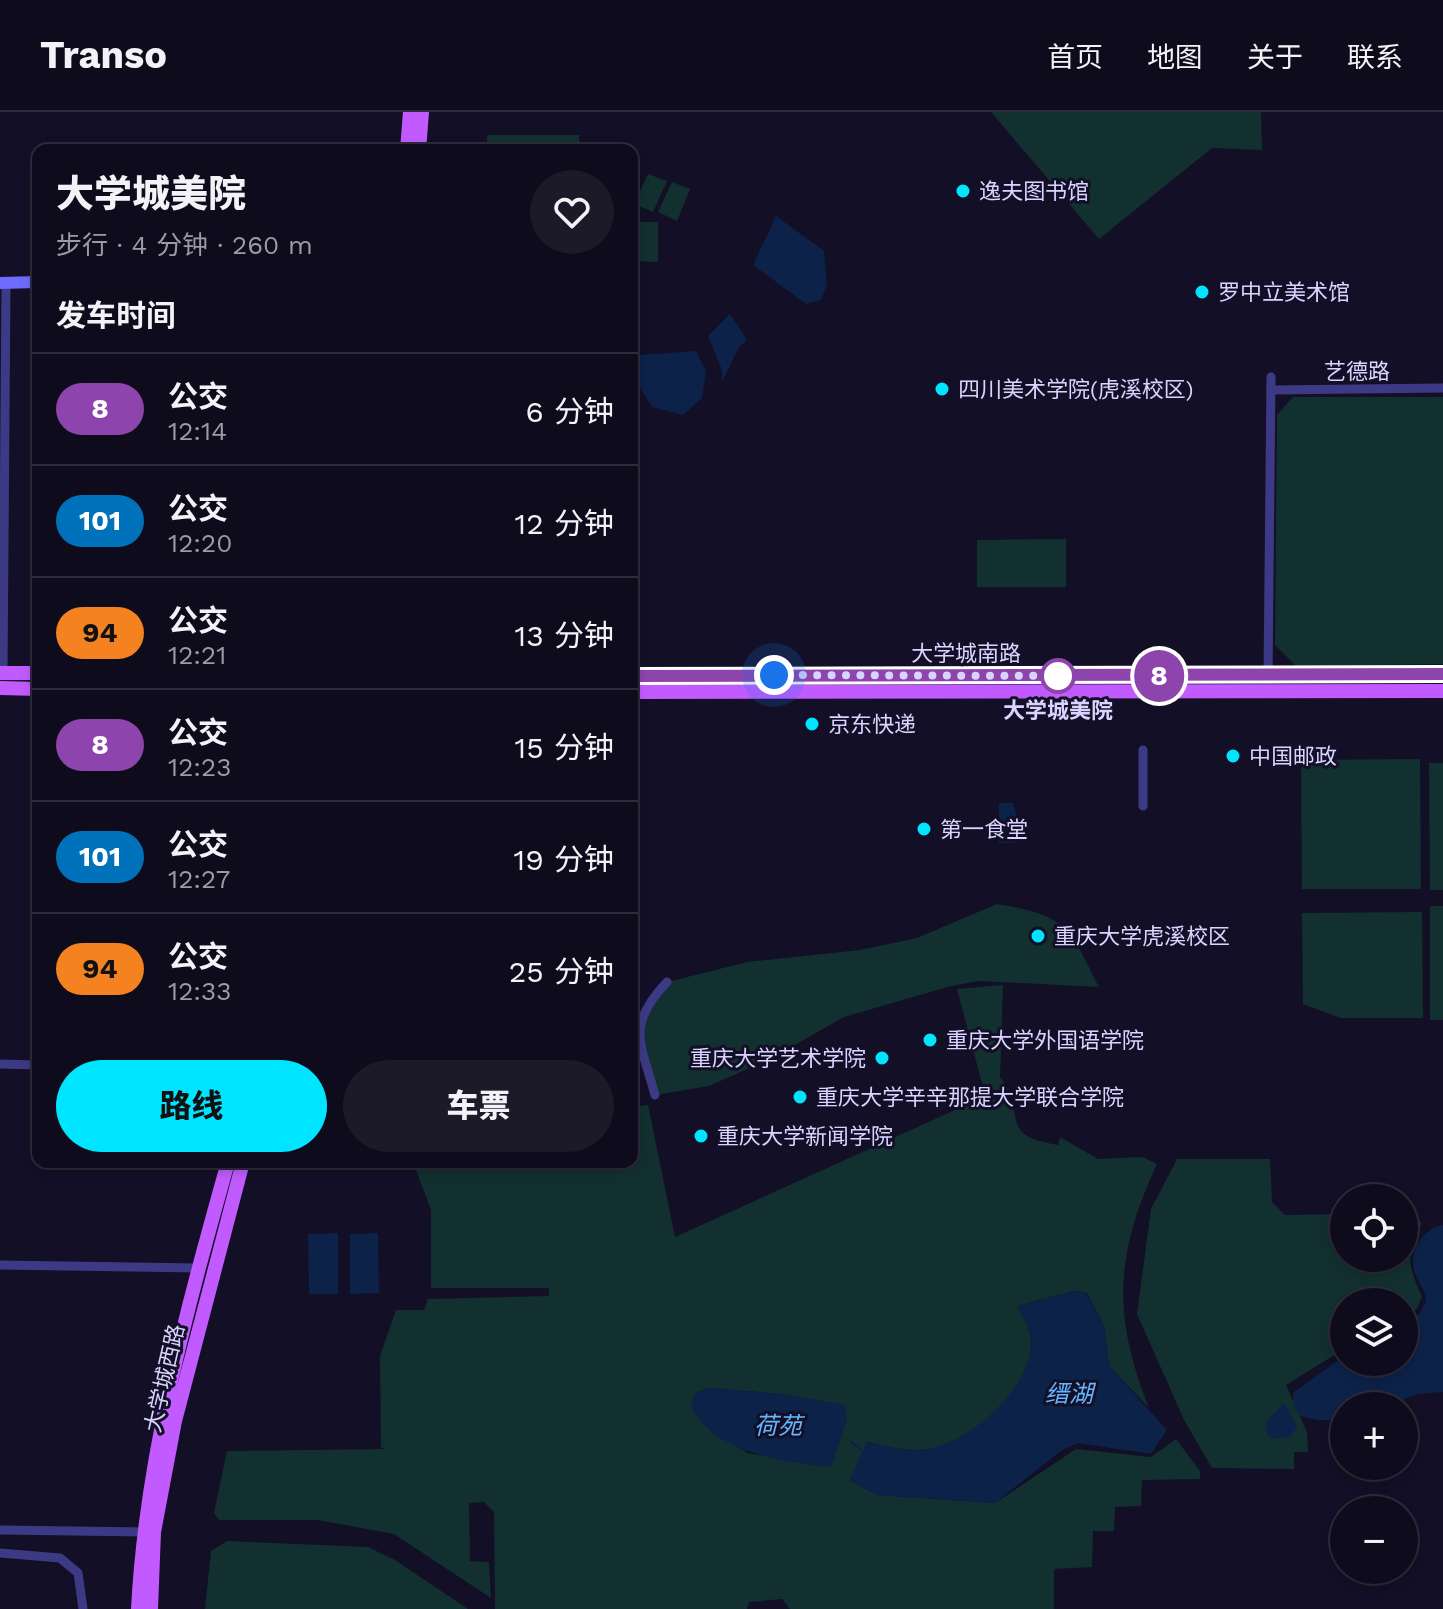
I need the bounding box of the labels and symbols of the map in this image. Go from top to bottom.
place label: 逸夫图书馆 [979,179,1089,204]
marker: 逸夫图书馆 [954,182,972,200]
place label: 罗中立美术馆 [1218,280,1350,305]
marker: 罗中立美术馆 [1193,283,1211,301]
street label: 艺德路 [1324,359,1390,384]
place label: 四川美术学院(虎溪校区) [958,377,1193,402]
marker: 四川美术学院(虎溪校区) [933,380,951,398]
street label: 大学城南路 [911,641,1021,666]
line badge: 8 [1133,650,1185,702]
your location [754,655,794,695]
marker: 大学城美院 [1041,659,1075,693]
place label: 大学城美院 [1003,698,1113,723]
place label: 京东快递 [828,712,916,737]
marker: 京东快递 [803,715,821,733]
place label: 中国邮政 [1249,744,1337,769]
marker: 中国邮政 [1224,747,1242,765]
place label: 第一食堂 [940,817,1028,842]
marker: 第一食堂 [915,820,933,838]
place label: 重庆大学虎溪校区 [1054,924,1230,949]
marker: 重庆大学虎溪校区 [1029,927,1047,945]
place label: 重庆大学外国语学院 [946,1028,1144,1053]
marker: 重庆大学外国语学院 [921,1031,939,1049]
place label: 重庆大学艺术学院 [690,1046,866,1071]
marker: 重庆大学艺术学院 [873,1049,891,1067]
place label: 重庆大学辛辛那提大学联合学院 [816,1085,1124,1110]
marker: 重庆大学辛辛那提大学联合学院 [791,1088,809,1106]
place label: 重庆大学新闻学院 [717,1124,893,1149]
marker: 重庆大学新闻学院 [692,1127,710,1145]
street label: 大学城西路 [140,1322,189,1435]
water label: 缙湖 [1045,1380,1097,1408]
water label: 荷苑 [754,1412,806,1440]

